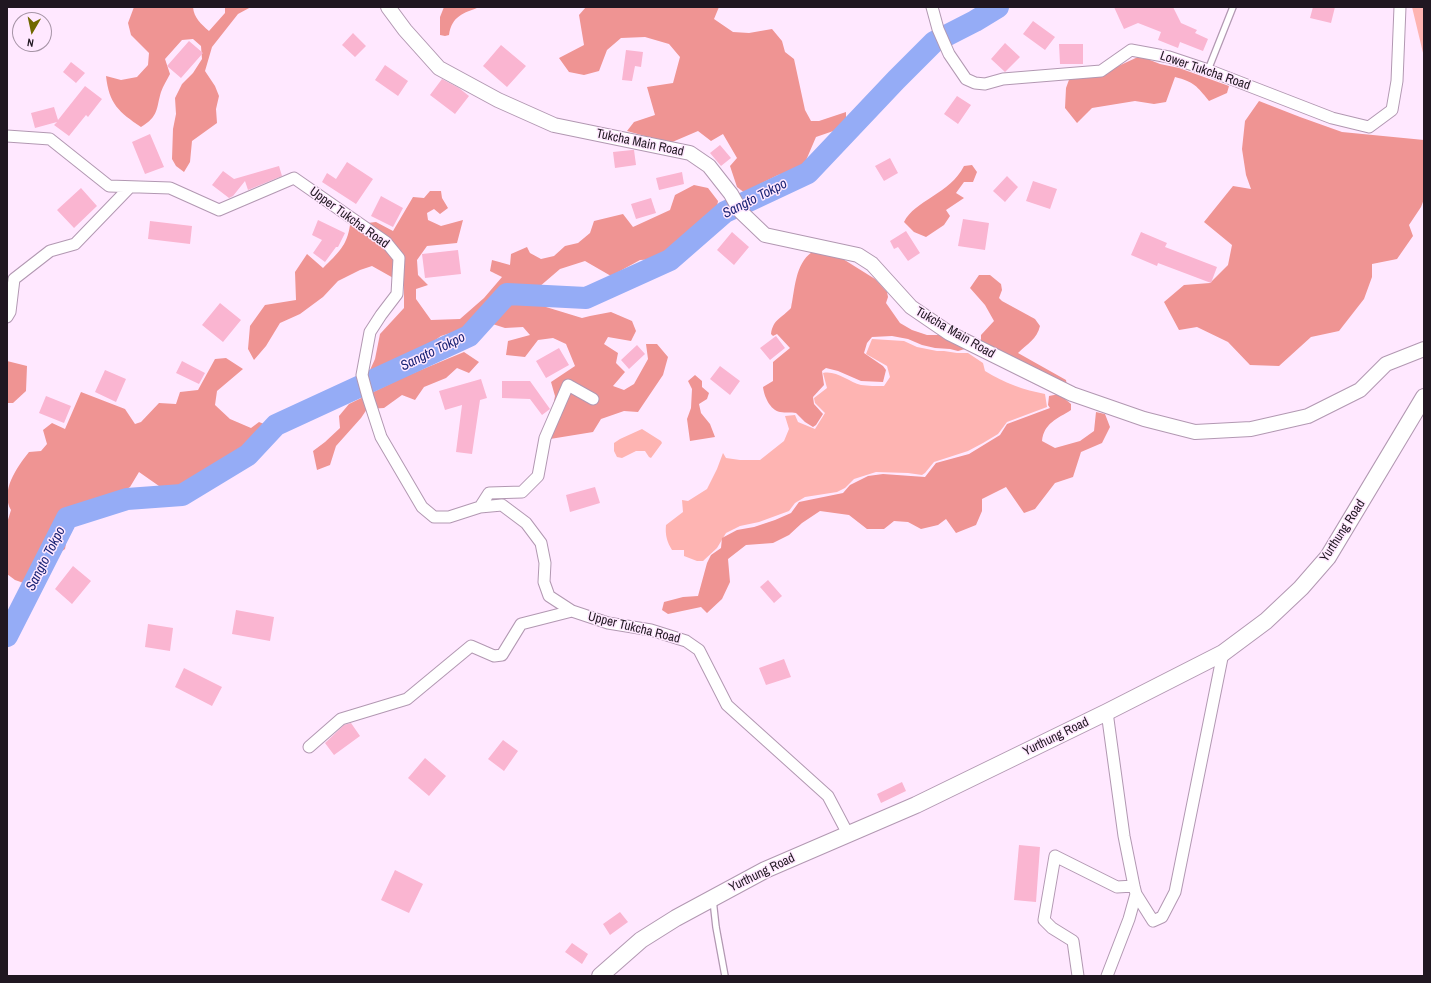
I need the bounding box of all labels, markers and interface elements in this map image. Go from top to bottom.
north arrow [12,12,52,52]
text: N [26,35,35,50]
street label: Lower Tukcha Road [1158,48,1252,94]
street label: Tukcha Main Road [595,126,685,160]
water label: Sangto Tokpo [720,176,790,222]
street label: Upper Tukcha Road [306,184,392,252]
street label: Tukcha Main Road [912,304,998,362]
water label: Sangto Tokpo [398,329,468,375]
street label: Yurthung Road [1317,497,1369,565]
water label: Sangto Tokpo [23,524,69,594]
street label: Upper Tukcha Road [586,609,682,647]
street label: Yurthung Road [1021,714,1091,760]
street label: Yurthung Road [727,850,797,896]

